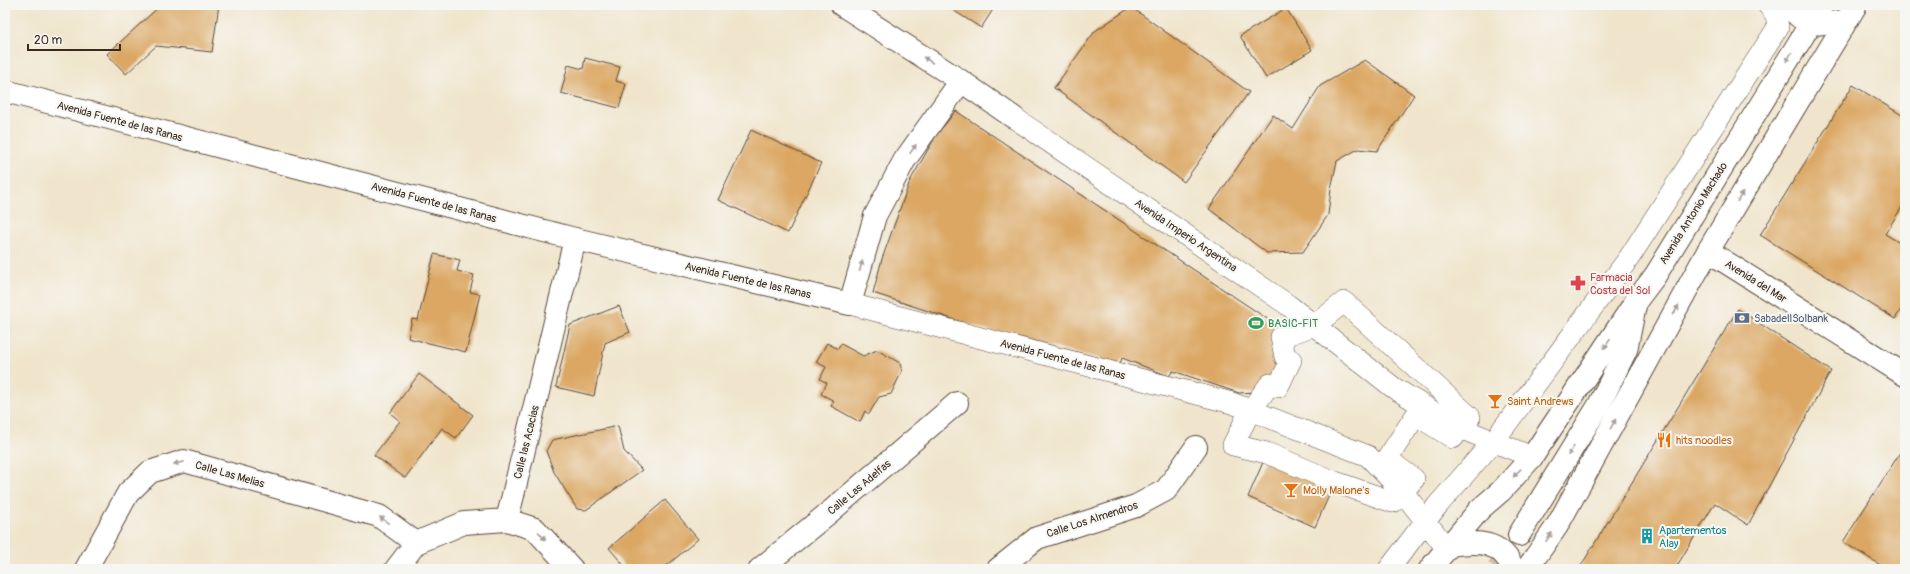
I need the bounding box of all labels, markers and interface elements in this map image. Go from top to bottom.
scale bar [28,26,120,52]
text: 20 m [34,33,63,48]
one-way arrow [1786,51,1793,63]
one-way arrow [923,56,933,64]
street label: Avenida Fuente de las Ranas [56,98,184,144]
one-way arrow [909,143,917,154]
street label: Avenida Antonio Machado [1657,160,1730,267]
street label: Avenida Fuente de las Ranas [370,179,498,225]
one-way arrow [1737,191,1744,203]
street label: Avenida Imperio Argentina [1132,196,1239,275]
street label: Avenida del Mar [1722,257,1789,306]
street label: Avenida Fuente de las Ranas [683,260,812,301]
one-way arrow [858,260,864,272]
place label: Farmacia Costa del Sol [1590,271,1650,297]
pharmacy icon: Farmacia Costa del Sol [1569,274,1587,292]
one-way arrow [1673,304,1679,316]
bank icon: SabadellSolbank [1733,309,1751,327]
place label: SabadellSolbank [1754,312,1829,325]
sports icon: BASIC-FIT [1247,314,1265,332]
place label: BASIC-FIT [1268,317,1318,330]
street label: Avenida Fuente de las Ranas [999,336,1127,382]
one-way arrow [1603,339,1611,349]
bar icon: Saint Andrews [1486,392,1504,410]
place label: Saint Andrews [1507,395,1574,408]
street label: Calle las Acacias [511,404,542,480]
one-way arrow [1610,418,1617,430]
restaurant icon: hits noodles [1655,431,1673,449]
place label: hits noodles [1676,434,1732,447]
one-way arrow [1567,445,1574,457]
street label: Calle Las Adelfas [825,457,894,518]
street label: Calle Las Melias [194,458,266,491]
one-way arrow [173,461,185,467]
one-way arrow [1513,469,1522,478]
bar icon: Molly Malone's [1282,481,1300,499]
place label: Molly Malone's [1303,484,1369,497]
street label: Calle Los Almendros [1045,499,1140,540]
one-way arrow [379,516,389,524]
place label: Apartementos Alay [1659,524,1727,550]
building icon: Apartementos Alay [1638,527,1656,545]
one-way arrow [537,531,546,541]
one-way arrow [1545,532,1553,542]

